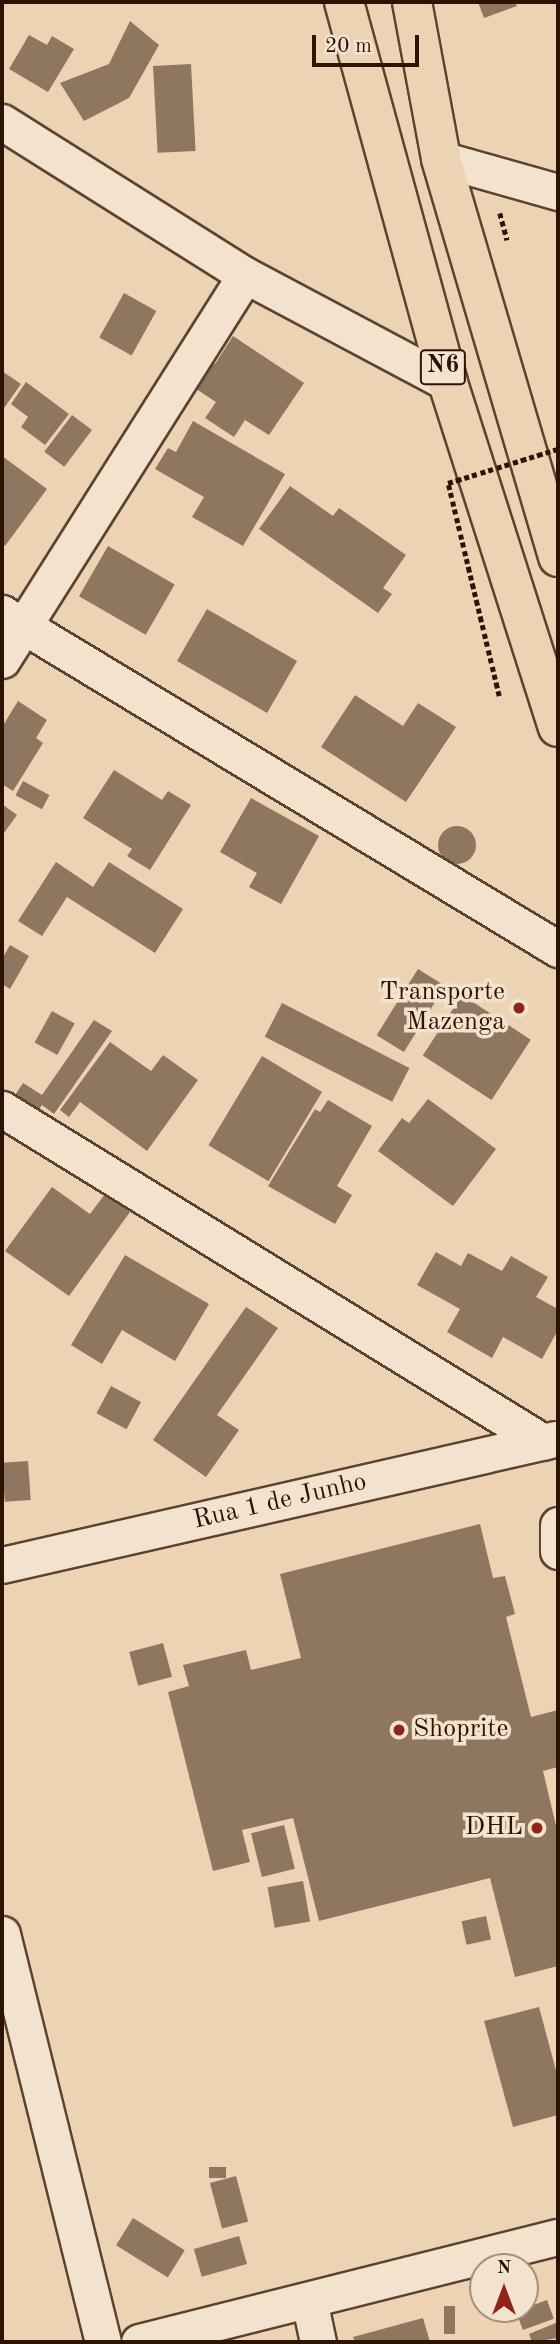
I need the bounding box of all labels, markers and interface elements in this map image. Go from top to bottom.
scale bar [315,21,422,65]
text: 20 m [325,36,372,57]
road number: N6 [418,346,467,388]
place label: Transporte Mazenga [380,977,505,1038]
marker: Transporte Mazenga [511,1000,527,1016]
street label: Rua 1 de Junho [190,1467,370,1537]
place label: Shoprite [413,1714,508,1746]
marker: Shoprite [391,1722,407,1738]
place label: DHL [465,1812,523,1844]
marker: DHL [529,1820,545,1836]
north arrow [469,2253,539,2323]
text: N [497,2259,511,2278]

